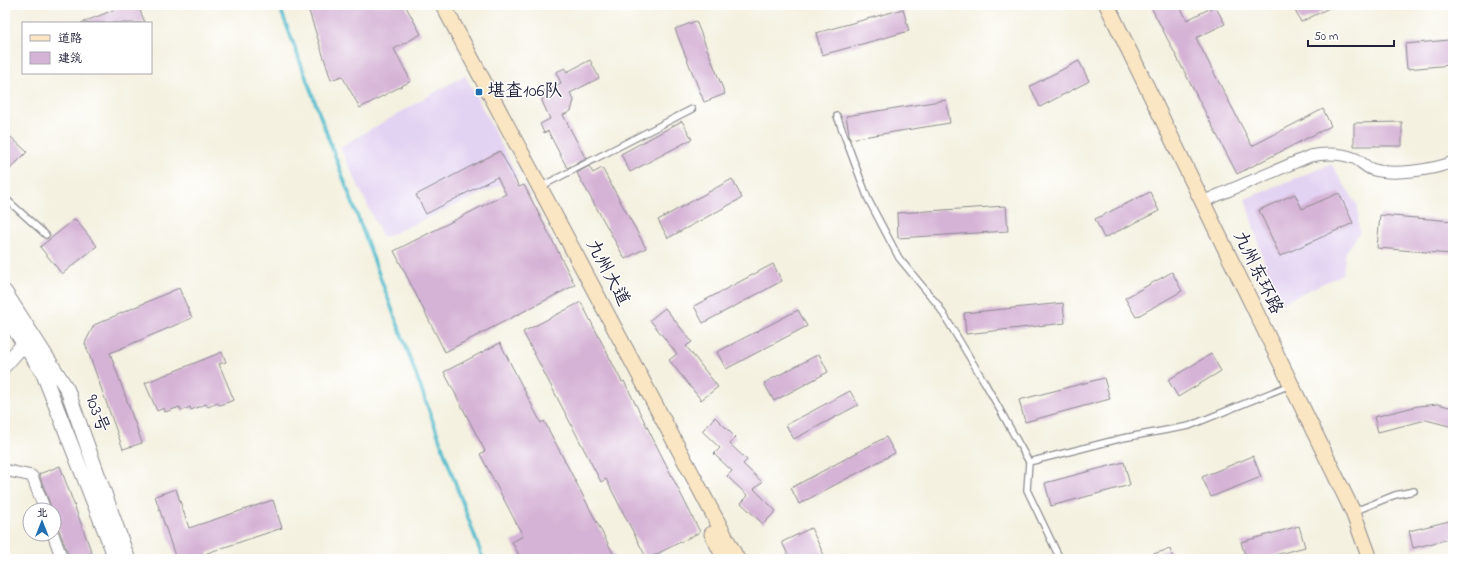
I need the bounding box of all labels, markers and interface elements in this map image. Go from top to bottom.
legend [22,22,152,74]
scale bar [1308,22,1394,48]
text: 50 m [1314,28,1338,46]
text: 道路 [58,30,82,48]
text: 建筑 [58,50,82,68]
place label: 堪查106队 [487,79,562,105]
marker: 堪查106队 [474,87,484,97]
street label: 九州东环路 [1226,227,1288,319]
street label: 九州大道 [579,235,635,311]
street label: 903号 [77,391,115,437]
north arrow [22,502,62,542]
text: 北 [37,505,48,521]

